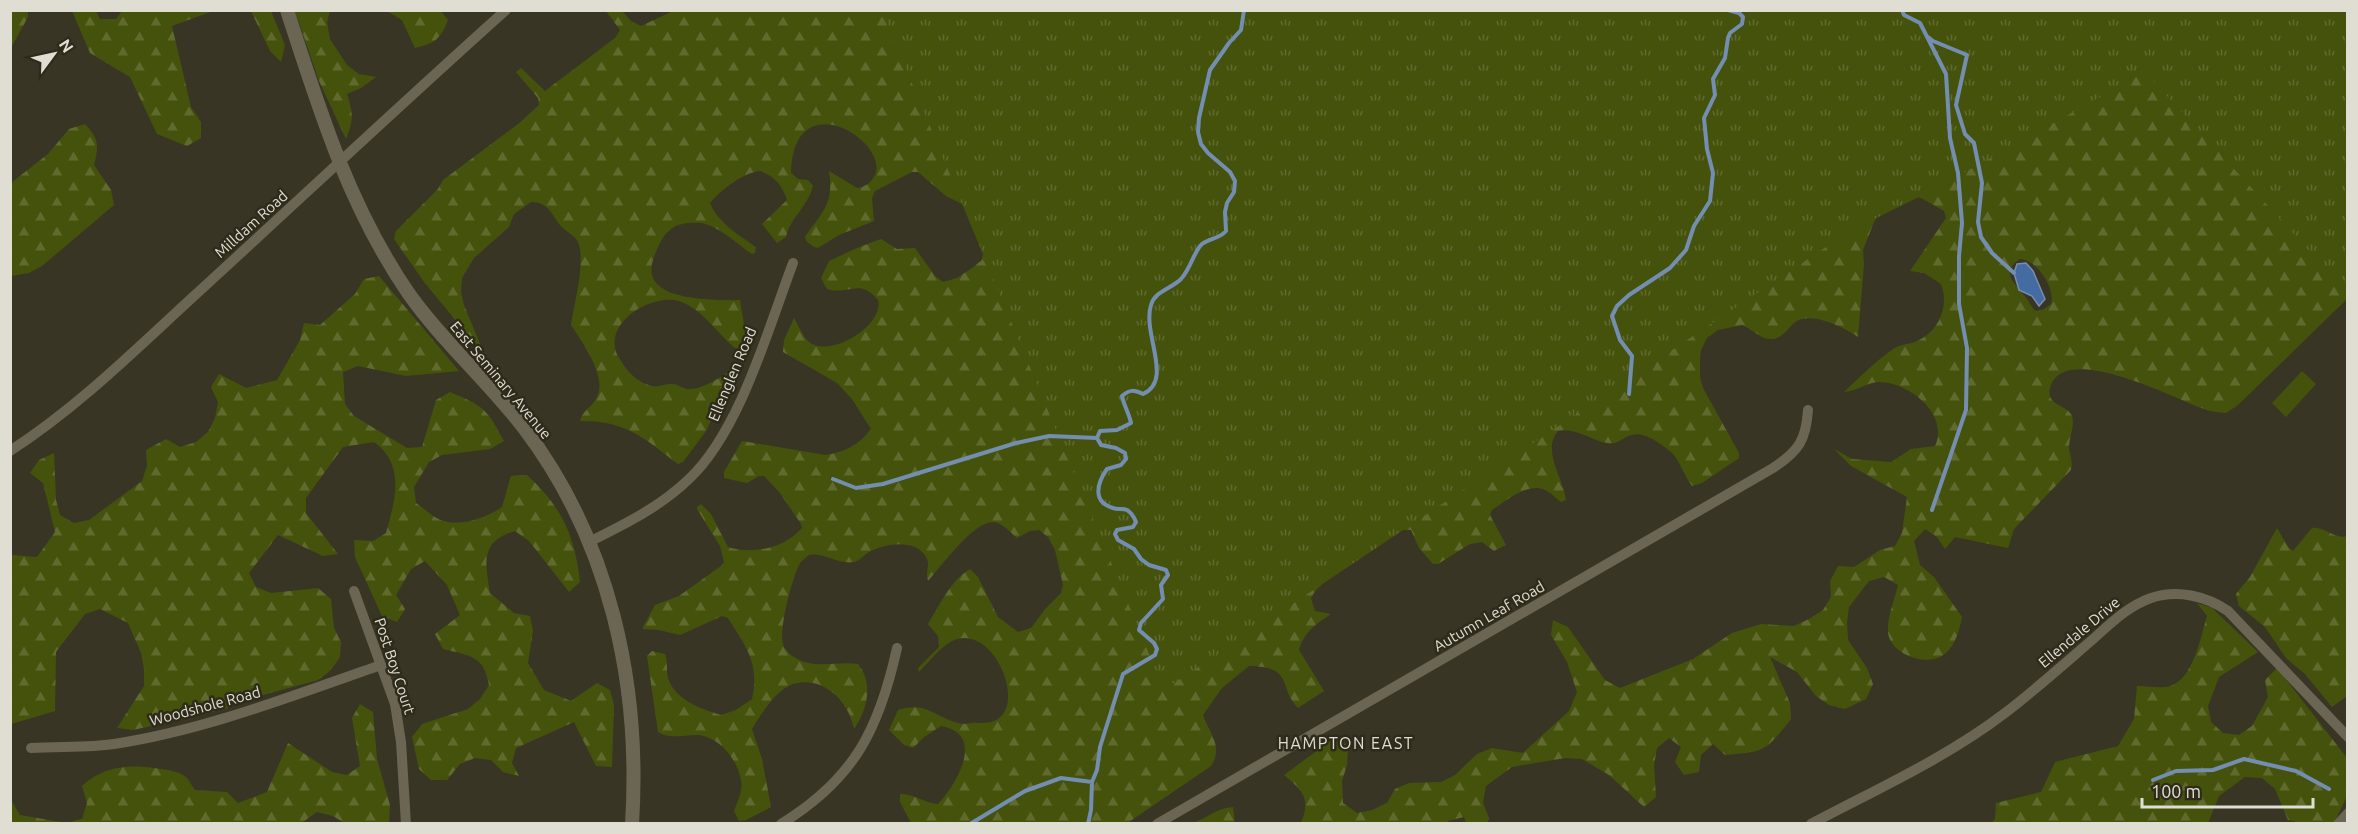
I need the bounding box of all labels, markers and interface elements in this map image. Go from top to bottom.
north arrow [24,24,84,84]
text: N [56,36,77,56]
street label: Milldam Road [211,187,291,261]
street label: East Seminary Avenue [447,318,555,442]
street label: Ellenglen Road [705,324,759,424]
street label: Autumn Leaf Road [1431,577,1547,655]
street label: Ellendale Drive [2035,593,2123,671]
street label: Post Boy Court [371,616,419,716]
street label: Woodshole Road [148,683,262,729]
district label: HAMPTON EAST [1278,734,1414,752]
scale bar [2142,771,2313,809]
text: 100 m [2151,781,2201,801]

